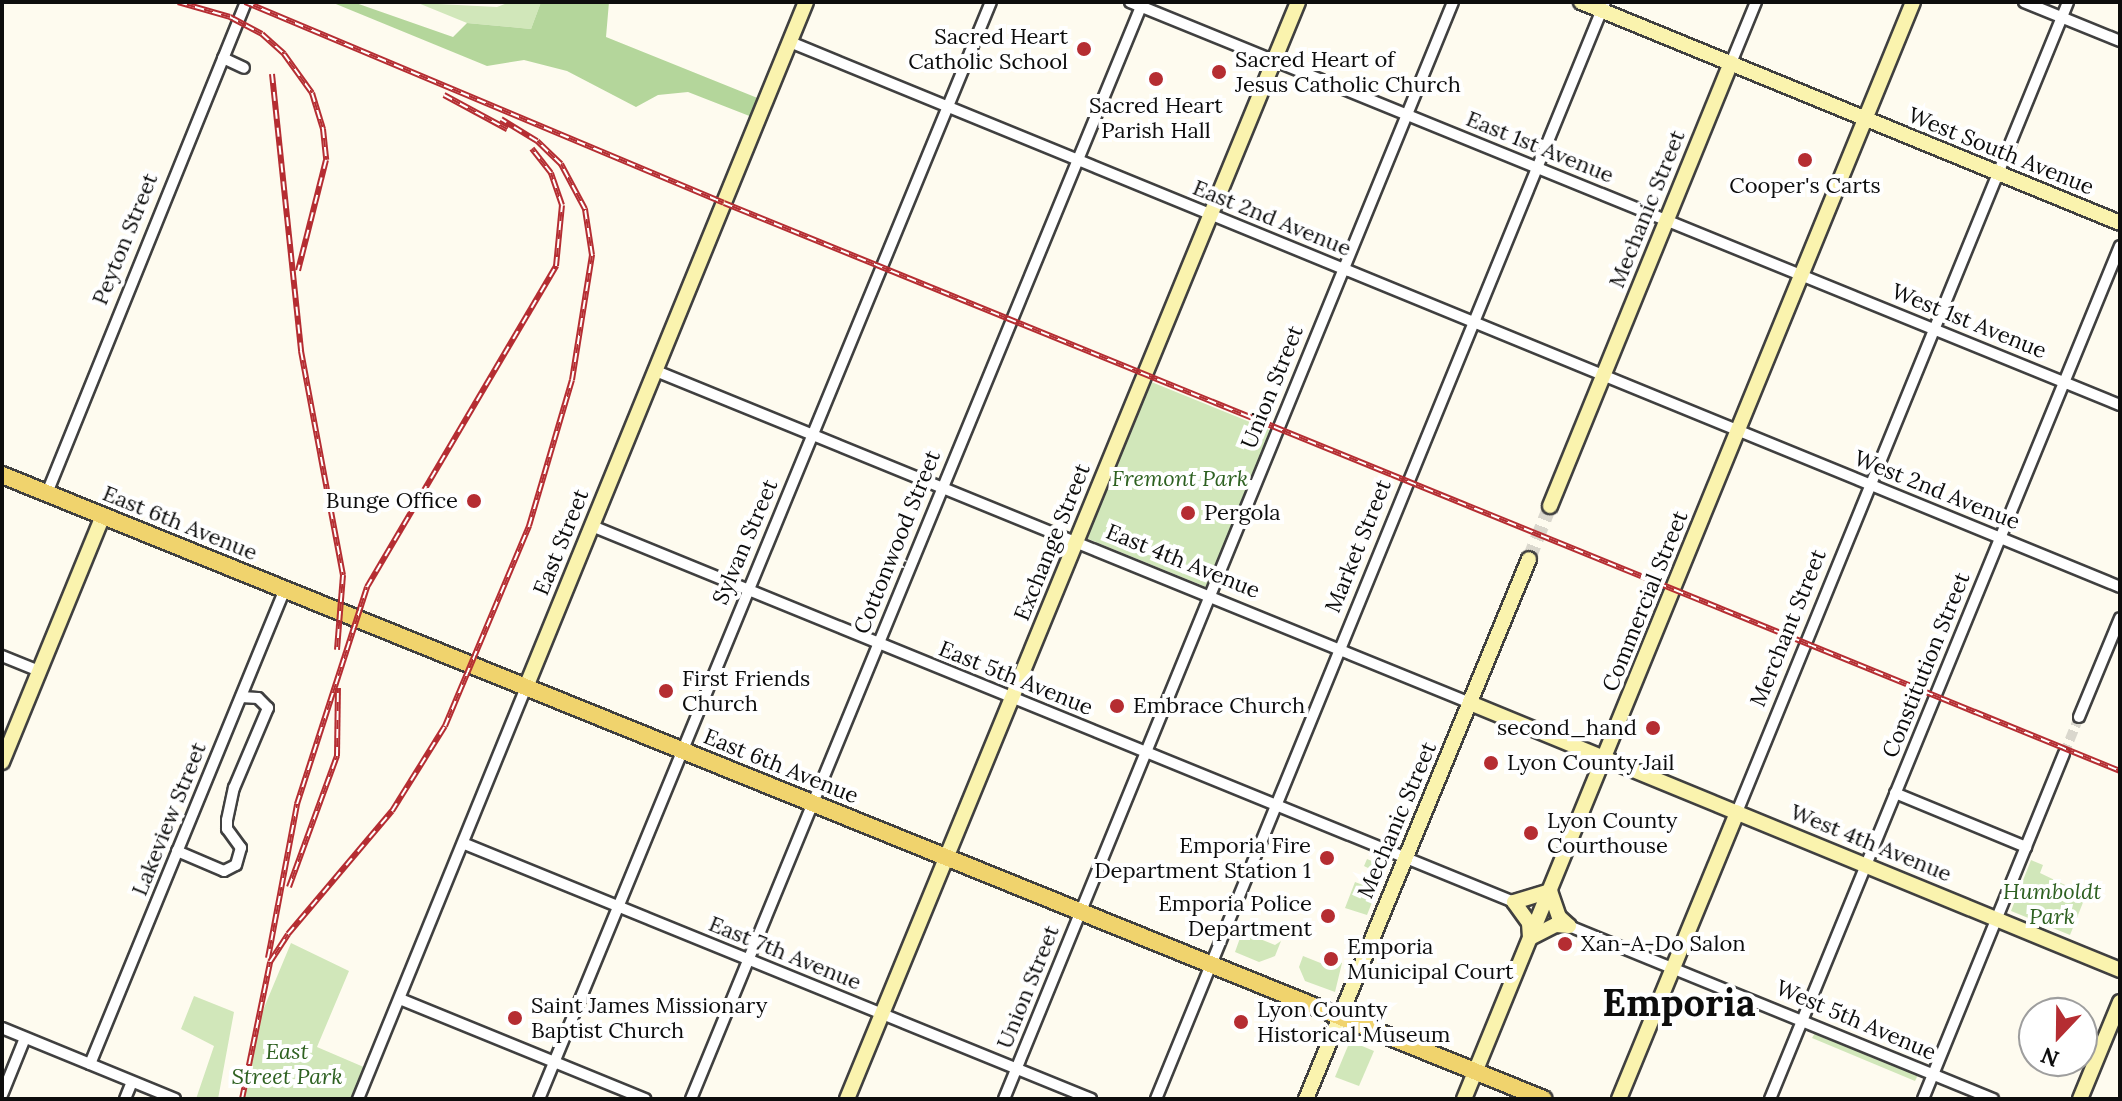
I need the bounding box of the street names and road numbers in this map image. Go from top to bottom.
street label: West South Avenue [1904,102,2098,200]
street label: East 1st Avenue [1462,105,1618,189]
street label: Mechanic Street [1603,126,1691,292]
street label: Peyton Street [87,169,163,309]
street label: East 2nd Avenue [1189,174,1355,262]
street label: West 1st Avenue [1888,278,2050,364]
street label: Union Street [1235,322,1309,452]
street label: West 2nd Avenue [1850,445,2024,535]
street label: Cottonwood Street [848,446,946,638]
street label: Exchange Street [1008,460,1096,624]
street label: Sylvan Street [707,475,783,609]
street label: Market Street [1319,476,1397,616]
street label: East 6th Avenue [99,480,261,566]
street label: East Street [528,485,594,599]
street label: Commercial Street [1597,507,1693,695]
street label: East 4th Avenue [1102,518,1264,604]
street label: Merchant Street [1744,545,1832,711]
street label: Constitution Street [1877,568,1975,762]
street label: East 5th Avenue [935,635,1097,721]
street label: East 6th Avenue [700,723,862,809]
street label: Mechanic Street [1352,738,1442,902]
street label: Lakeview Street [126,739,212,899]
street label: West 4th Avenue [1787,799,1955,887]
street label: East 7th Avenue [705,910,865,996]
street label: Union Street [991,922,1065,1052]
street label: West 5th Avenue [1772,974,1940,1066]

